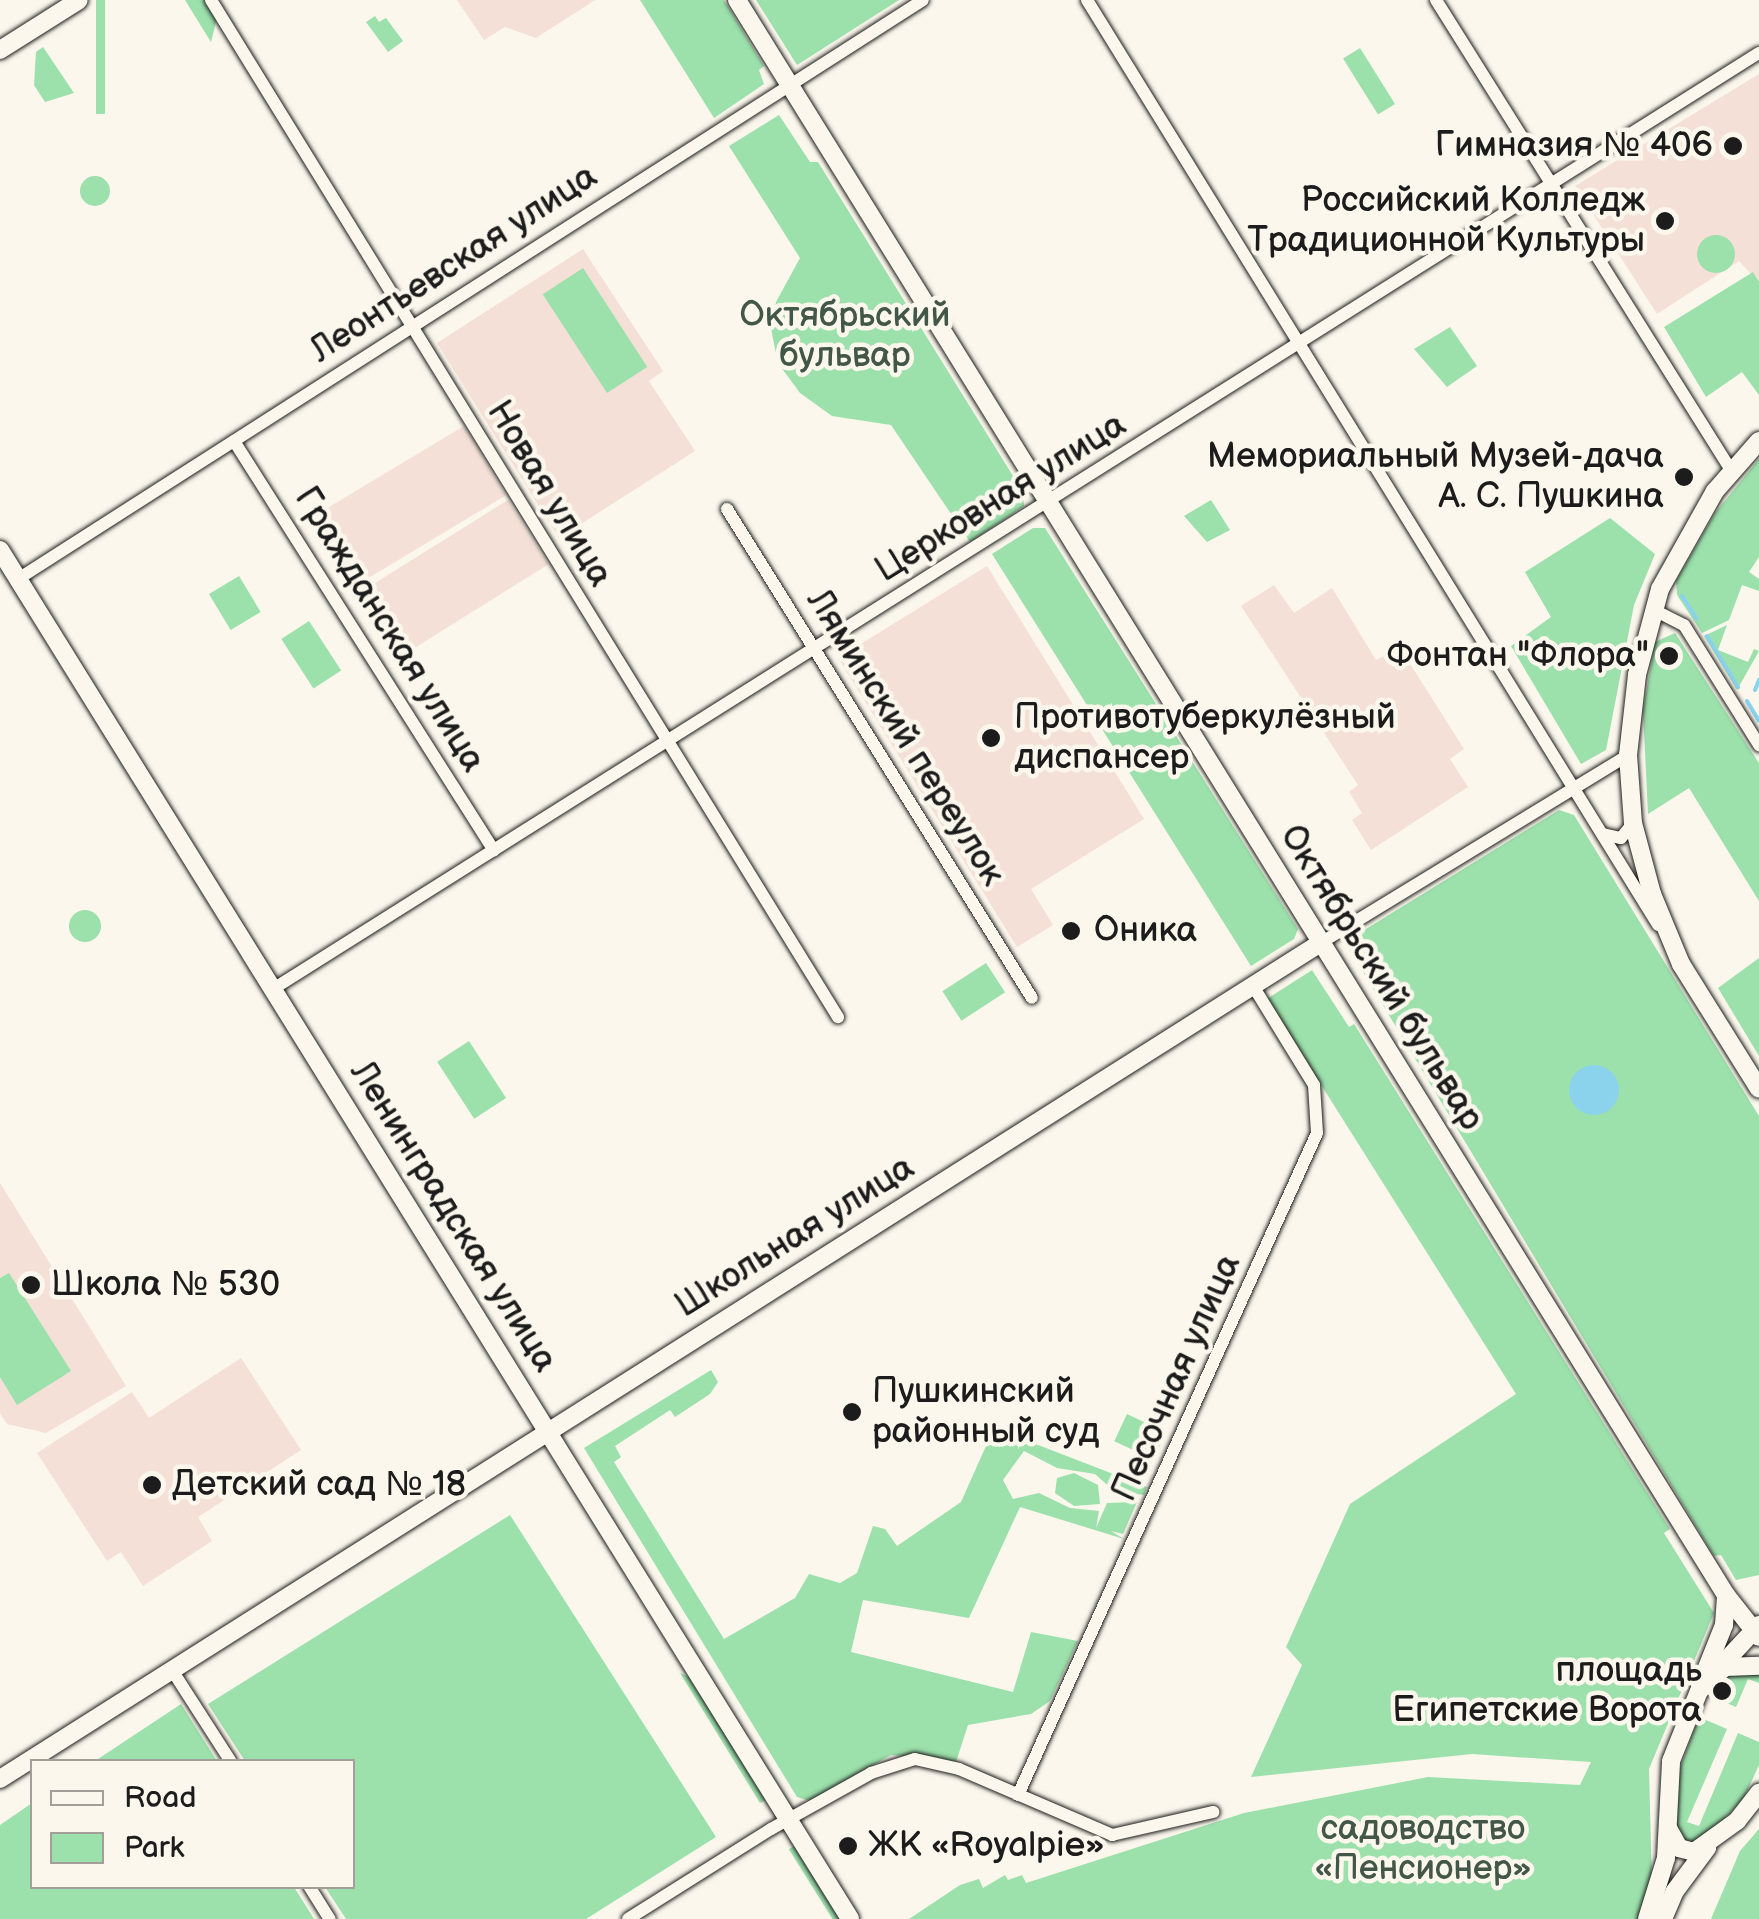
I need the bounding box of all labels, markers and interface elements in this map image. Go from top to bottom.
place label: Гимназия № 406 [1435,125,1713,167]
marker: Гимназия № 406 [1722,135,1744,157]
street label: Леонтьевская улица [303,156,605,372]
place label: Российский Колледж Традиционной Культуры [1248,180,1645,262]
marker: Российский Колледж Традиционной Культуры [1654,210,1676,232]
park label: Октябрьский бульвар [739,295,951,377]
street label: Новая улица [477,394,621,594]
street label: Церковная улица [868,404,1134,592]
place label: Мемориальный Музей-дача А. С. Пушкина [1207,436,1664,518]
marker: Мемориальный Музей-дача А. С. Пушкина [1673,466,1695,488]
street label: Гражданская улица [284,480,494,780]
street label: Ляминский переулок [797,582,1013,894]
place label: Фонтан "Флора" [1387,635,1649,677]
marker: Фонтан "Флора" [1658,645,1680,667]
place label: Противотуберкулёзный диспансер [1014,697,1396,779]
marker: Противотуберкулёзный диспансер [978,725,1004,751]
street label: Октябрьский бульвар [1270,818,1492,1138]
place label: Оника [1094,910,1197,952]
marker: Оника [1058,918,1084,944]
street label: Ленинградская улица [340,1054,566,1380]
street label: Школьная улица [668,1147,922,1327]
street label: Песочная улица [1104,1248,1250,1508]
place label: Школа № 530 [51,1264,280,1306]
marker: Школа № 530 [20,1274,42,1296]
place label: Пушкинский районный суд [872,1371,1099,1453]
marker: Пушкинский районный суд [841,1401,863,1423]
place label: Детский сад № 18 [172,1464,466,1506]
marker: Детский сад № 18 [141,1474,163,1496]
place label: площадь Египетские Ворота [1392,1650,1702,1732]
marker: площадь Египетские Ворота [1711,1680,1733,1702]
legend [30,1759,355,1889]
text: Road [124,1780,197,1816]
park label: садоводство «Пенсионер» [1314,1808,1532,1890]
place label: ЖК «Royalpie» [868,1825,1105,1867]
text: Park [124,1830,184,1866]
marker: ЖК «Royalpie» [837,1835,859,1857]

